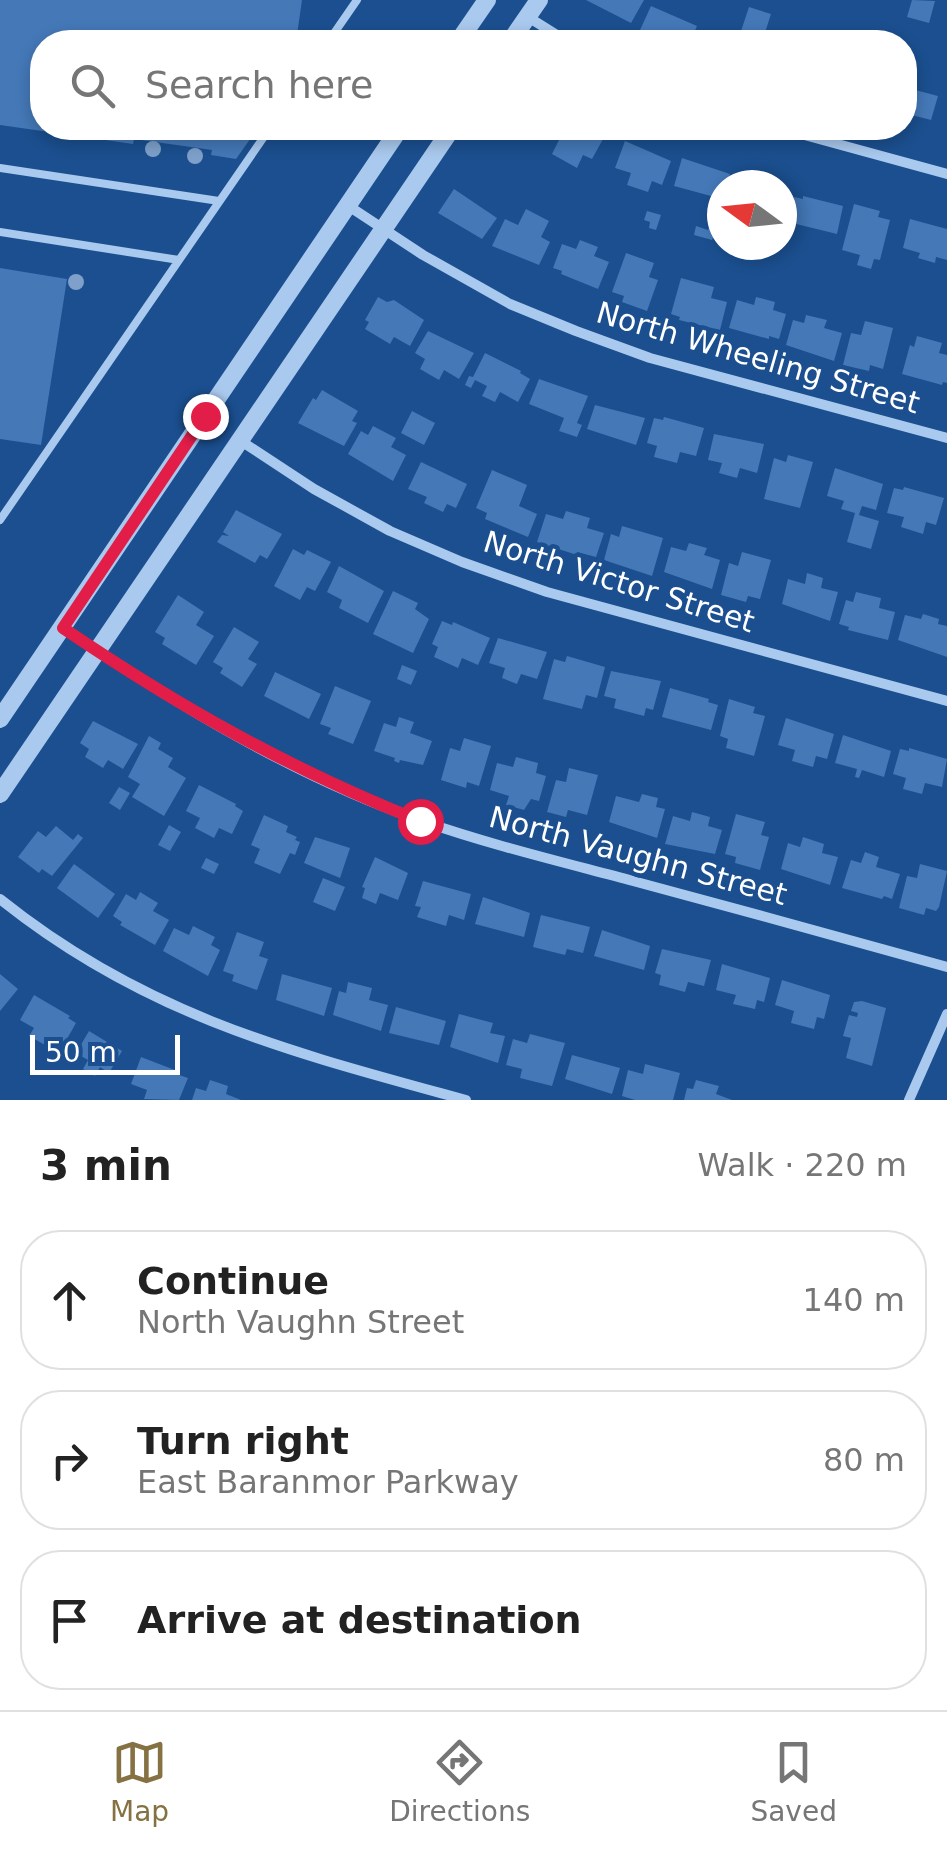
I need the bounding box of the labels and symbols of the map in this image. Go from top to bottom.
north arrow [707,170,797,260]
street label: North Wheeling Street [593,295,924,421]
route end [183,394,229,440]
street label: North Victor Street [480,524,759,639]
route start [398,799,444,845]
street label: North Vaughn Street [485,799,791,912]
scale bar [30,1030,180,1074]

